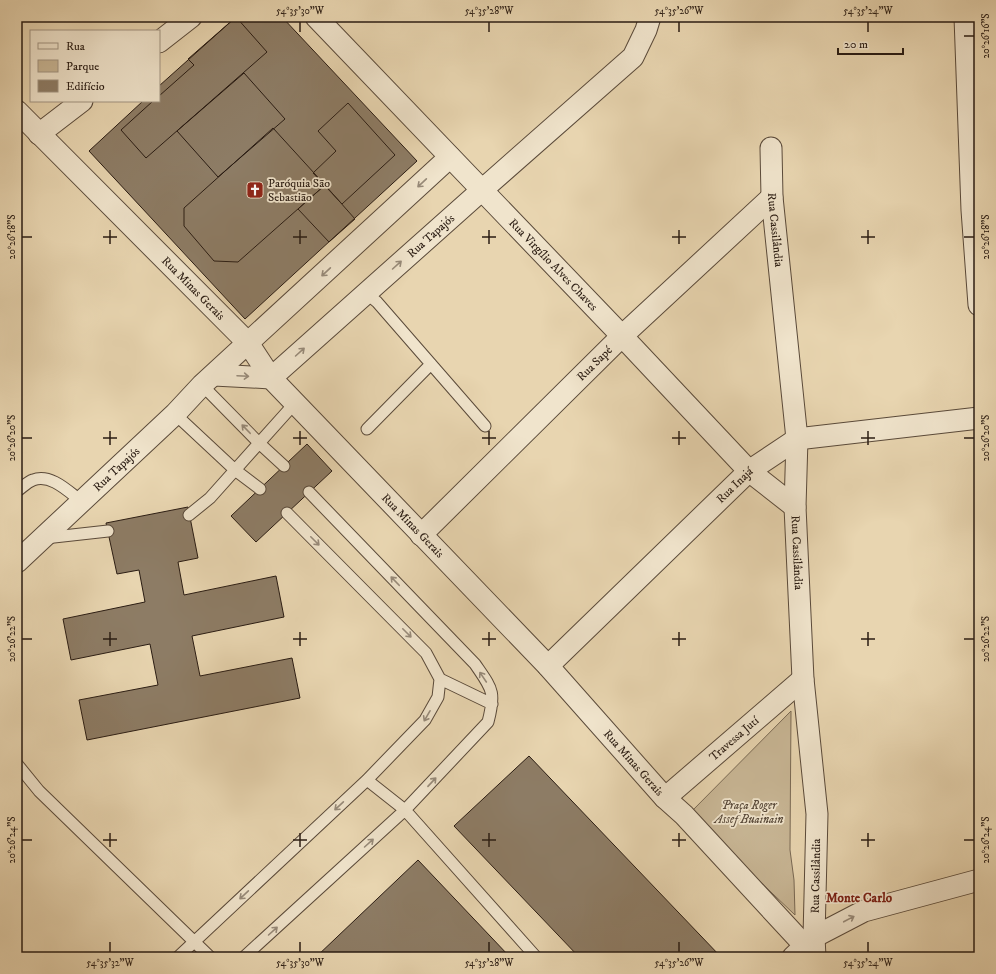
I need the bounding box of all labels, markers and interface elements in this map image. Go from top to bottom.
text: 54°35'30"W [276,5,325,17]
text: 54°35'28"W [465,5,514,17]
text: 54°35'26"W [655,5,704,17]
text: 54°35'24"W [843,5,894,17]
text: 20°26'16"S [980,13,992,59]
legend [30,30,160,102]
scale bar [838,30,903,56]
text: 20 m [844,37,868,52]
text: Rua [66,39,86,54]
text: Parque [66,59,99,74]
text: Edifício [66,79,105,94]
place label: Paróquia São Sebastião [268,176,330,205]
one-way arrow [417,179,427,188]
church icon: Paróquia São Sebastião [245,180,265,200]
street label: Rua Cassilândia [764,192,787,269]
street label: Rua Tapajós [404,211,458,261]
text: 20°26'18"S [6,214,18,260]
text: 20°26'18"S [980,214,992,260]
street label: Rua Virgílio Alves Chaves [506,215,601,314]
street label: Rua Minas Gerais [159,253,228,323]
one-way arrow [392,261,402,270]
one-way arrow [321,267,331,276]
street label: Rua Sapé [574,343,615,384]
one-way arrow [295,347,305,357]
one-way arrow [236,373,249,380]
text: 20°26'20"S [6,415,18,461]
text: 20°26'20"S [980,415,992,461]
one-way arrow [241,424,250,434]
street label: Rua Tapajós [90,444,143,494]
street label: Rua Inajá [713,463,756,506]
street label: Rua Minas Gerais [379,490,447,561]
street label: Rua Cassilândia [788,515,806,591]
one-way arrow [310,536,320,546]
one-way arrow [391,577,400,587]
text: 20°26'22"S [6,616,18,662]
text: 20°26'22"S [980,616,992,662]
one-way arrow [402,628,412,638]
one-way arrow [479,672,487,683]
one-way arrow [423,710,431,722]
street label: Travessa Jutí [706,713,762,764]
street label: Rua Minas Gerais [600,726,667,799]
one-way arrow [427,777,436,787]
park label: Praça Roger Assef Buainain [713,798,783,827]
one-way arrow [334,802,344,811]
text: 20°26'24"S [6,816,18,864]
text: 20°26'24"S [980,816,992,864]
one-way arrow [364,838,374,848]
street label: Rua Cassilândia [808,838,824,914]
one-way arrow [239,890,249,900]
district label: Monte Carlo [826,890,893,906]
one-way arrow [842,915,854,922]
one-way arrow [267,926,278,935]
text: 54°35'32"W [86,957,135,969]
text: 54°35'30"W [276,957,325,969]
text: 54°35'28"W [465,957,514,969]
text: 54°35'26"W [655,957,704,969]
text: 54°35'24"W [843,957,894,969]

